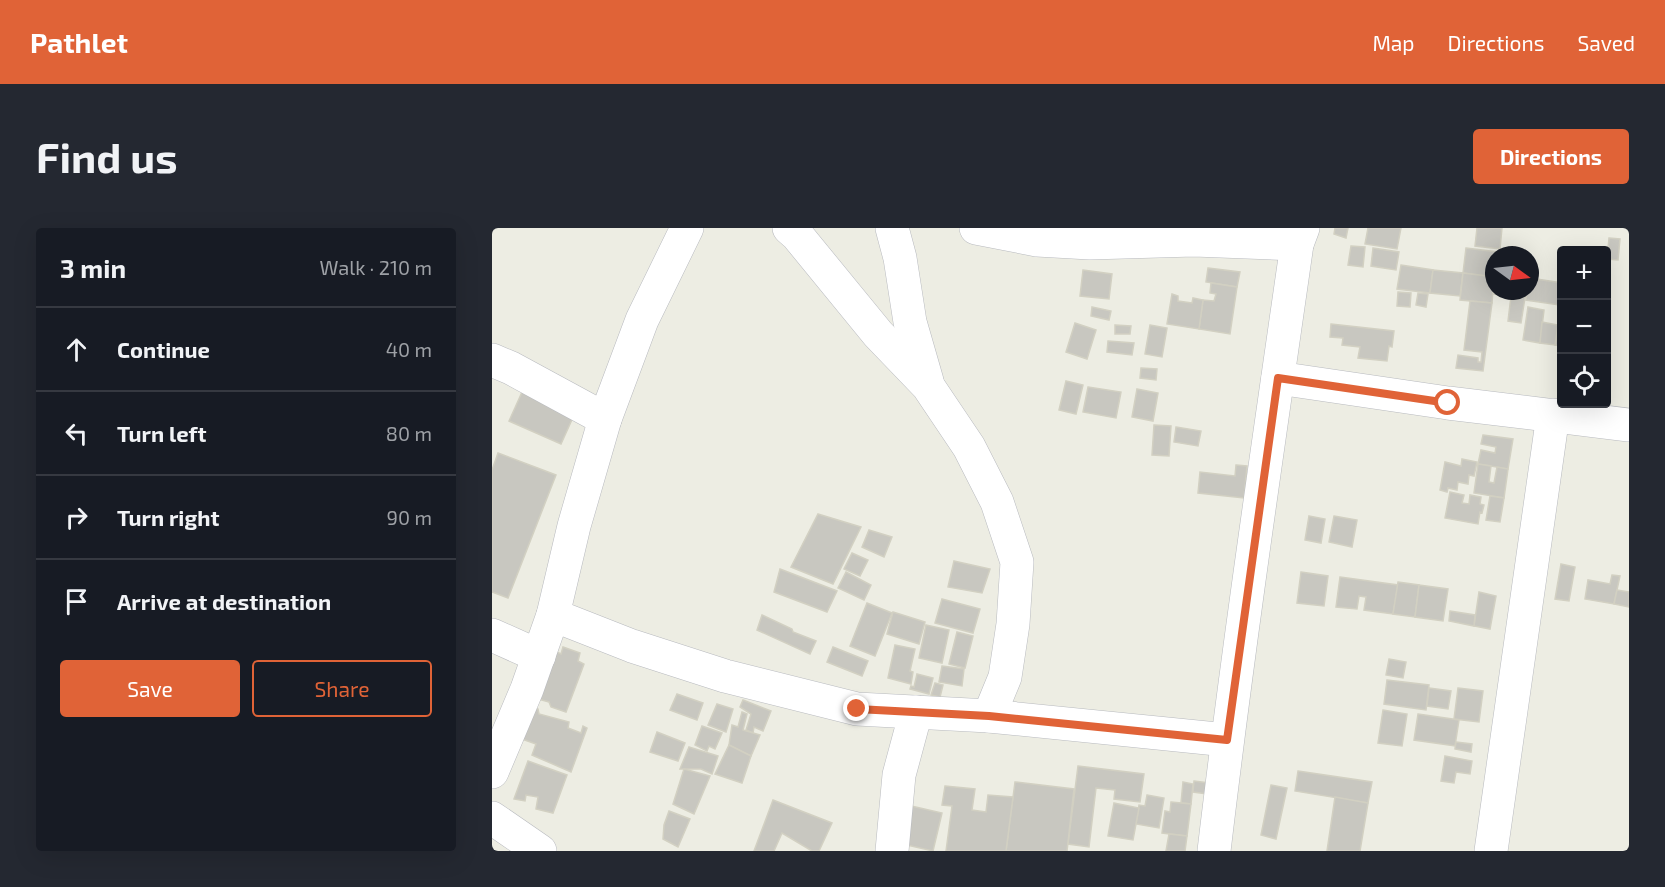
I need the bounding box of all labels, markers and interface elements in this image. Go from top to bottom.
text: Pathlet [30,25,128,59]
text: Map [1372,30,1415,55]
text: Directions [1448,30,1544,55]
text: Saved [1577,30,1635,55]
button: Directions [1473,129,1629,184]
text: Find us [36,131,178,181]
north arrow [1485,246,1539,300]
map controls [1557,246,1611,408]
button: + [1557,246,1611,300]
text: 3 min [60,252,126,283]
text: Walk · 210 m [320,255,432,279]
button: − [1557,300,1611,354]
icon: ahead [60,333,93,366]
text: Continue [117,336,210,362]
text: 40 m [386,337,432,361]
button: locate [1557,354,1611,408]
route start [1434,389,1460,415]
icon: left [60,417,93,450]
text: Turn left [117,420,206,446]
text: 80 m [386,421,432,445]
icon: right [60,501,93,534]
text: Turn right [117,504,219,530]
text: 90 m [387,505,432,529]
icon: arrive [60,585,93,618]
text: Arrive at destination [117,588,331,614]
button: Save [60,660,240,717]
button: Share [252,660,432,717]
route end [843,695,869,721]

